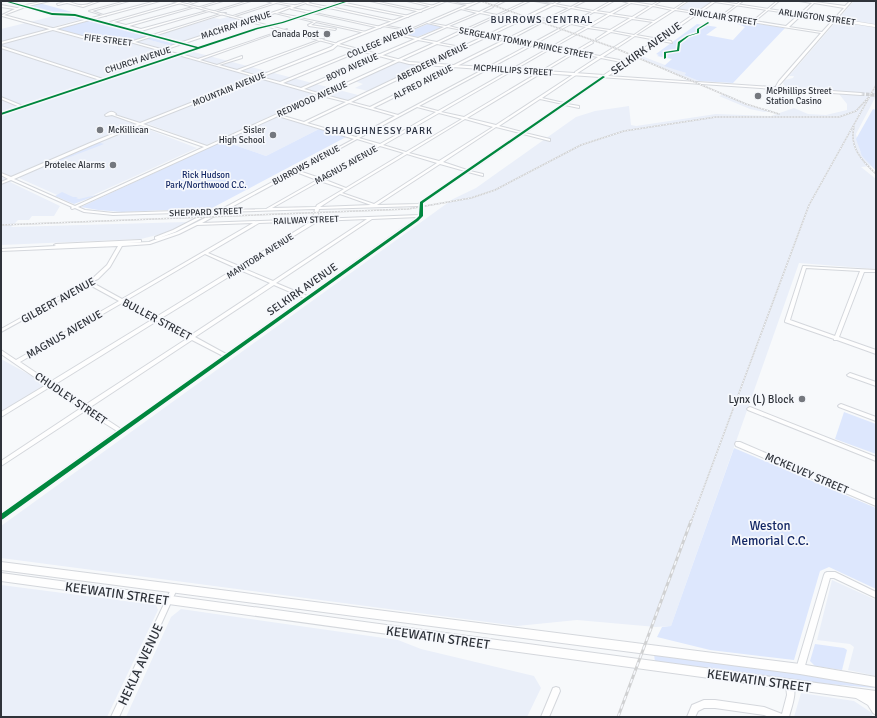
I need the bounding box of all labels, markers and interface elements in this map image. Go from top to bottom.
street label: SINCLAIR STREET [688,7,758,28]
street label: ARLINGTON STREET [778,7,857,28]
street label: MACHRAY AVENUE [199,9,273,42]
district label: BURROWS CENTRAL [491,14,593,26]
street label: SELKIRK AVENUE [609,19,684,78]
street label: COLLEGE AVENUE [345,24,415,61]
street label: SERGEANT TOMMY PRINCE STREET [458,25,594,62]
place label: Canada Post [272,29,319,40]
marker: Canada Post [322,29,332,39]
street label: FIFE STREET [83,32,133,49]
street label: ABERDEEN AVENUE [395,40,470,85]
street label: CHURCH AVENUE [104,45,173,76]
street label: BOYD AVENUE [324,51,380,84]
street label: MCPHILLIPS STREET [473,62,554,79]
street label: ALFRED AVENUE [391,63,455,102]
street label: MOUNTAIN AVENUE [191,70,267,109]
street label: REDWOOD AVENUE [275,79,349,120]
place label: McPhillips Street Station Casino [766,86,832,107]
marker: McPhillips Street Station Casino [753,91,763,101]
marker: McKillican [95,125,105,135]
place label: McKillican [108,125,149,136]
place label: Sisler High School [219,125,266,146]
district label: SHAUGHNESSY PARK [325,125,433,137]
marker: Sisler High School [268,130,278,140]
street label: BURROWS AVENUE [271,143,342,188]
street label: MAGNUS AVENUE [313,144,380,187]
place label: Protelec Alarms [44,160,105,171]
marker: Protelec Alarms [108,160,118,170]
park label: Rick Hudson Park/Northwood C.C. [165,170,247,191]
street label: SHEPPARD STREET [169,206,244,219]
street label: RAILWAY STREET [273,214,340,227]
street label: MANITOBA AVENUE [225,231,296,282]
street label: SELKIRK AVENUE [265,260,340,319]
street label: GILBERT AVENUE [19,275,98,326]
street label: BULLER STREET [120,296,194,343]
street label: MAGNUS AVENUE [24,307,105,361]
street label: CHUDLEY STREET [32,370,110,428]
place label: Lynx (L) Block [729,393,794,406]
marker: Lynx (L) Block [797,394,807,404]
street label: MCKELVEY STREET [763,450,851,497]
park label: Weston Memorial C.C. [731,518,809,549]
street label: KEEWATIN STREET [64,579,170,609]
street label: HEKLA AVENUE [115,621,167,708]
street label: KEEWATIN STREET [385,623,491,653]
street label: KEEWATIN STREET [706,666,812,696]

